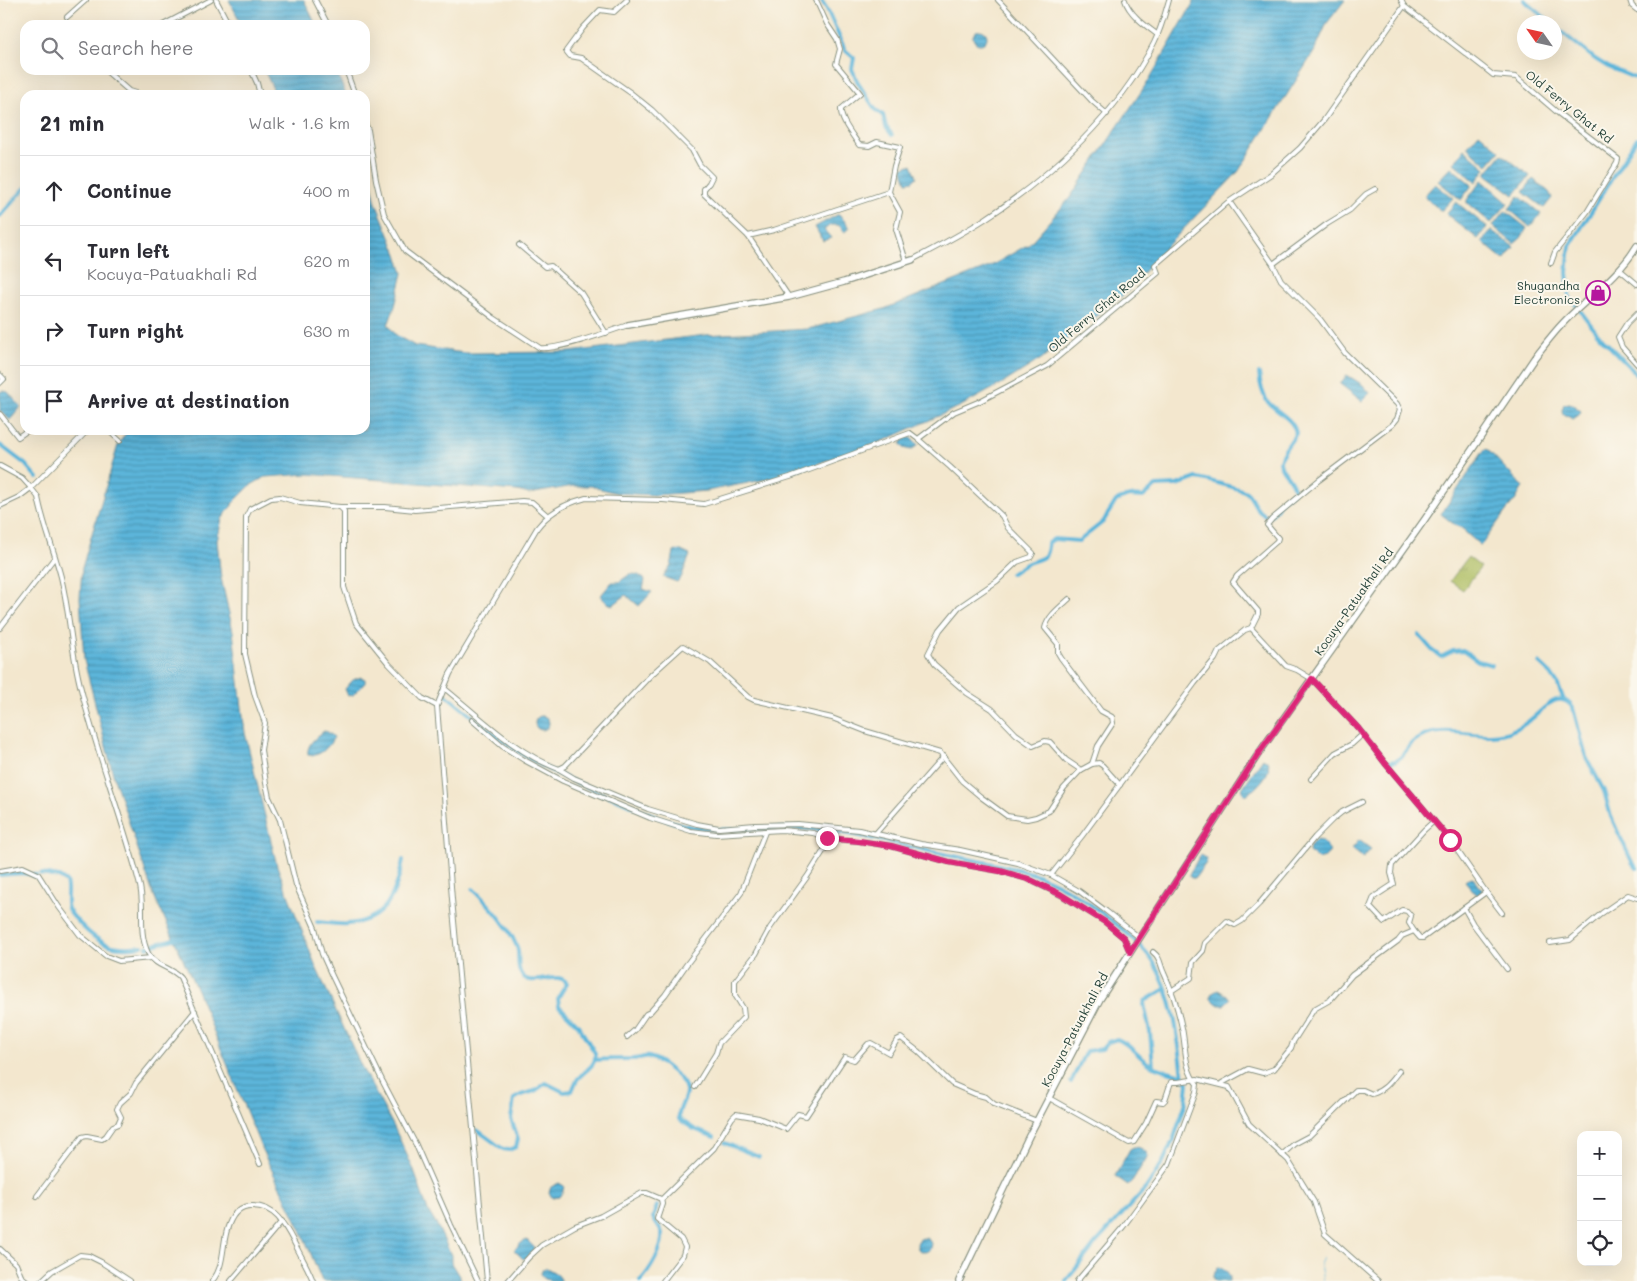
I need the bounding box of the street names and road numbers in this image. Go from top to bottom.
street label: Old Ferry Ghat Rd [1523,66,1617,147]
street label: Old Ferry Ghat Road [1044,265,1149,356]
street label: Kocuya-Patuakhali Rd [1310,544,1396,658]
street label: Kocuya-Patuakhali Rd [1037,969,1111,1090]

